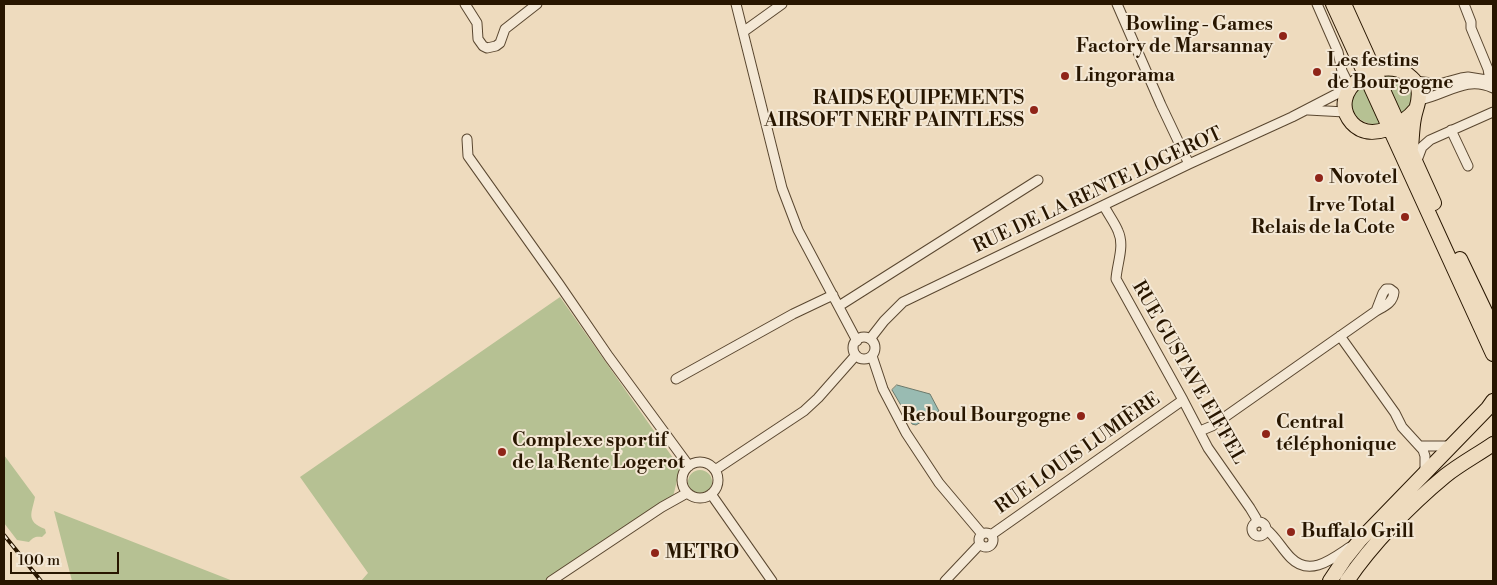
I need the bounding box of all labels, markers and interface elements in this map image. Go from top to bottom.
place label: Bowling - Games Factory de Marsannay [1076,14,1273,58]
marker: Bowling - Games Factory de Marsannay [1277,30,1289,42]
place label: Les festins de Bourgogne [1327,50,1453,94]
place label: Lingorama [1075,65,1175,87]
marker: Les festins de Bourgogne [1311,66,1323,78]
marker: Lingorama [1059,70,1071,82]
place label: RAIDS EQUIPEMENTS AIRSOFT NERF PAINTLESS [764,88,1024,132]
marker: RAIDS EQUIPEMENTS AIRSOFT NERF PAINTLESS [1028,104,1040,116]
street label: RUE DE LA RENTE LOGEROT [970,123,1226,259]
place label: Novotel [1329,167,1398,189]
marker: Novotel [1313,172,1325,184]
place label: Irve Total Relais de la Cote [1251,195,1395,239]
marker: Irve Total Relais de la Cote [1399,211,1411,223]
street label: RUE GUSTAVE EIFFEL [1126,277,1250,469]
street label: RUE LOUIS LUMIÈRE [991,388,1165,520]
place label: Reboul Bourgogne [902,405,1071,427]
marker: Reboul Bourgogne [1075,410,1087,422]
place label: Central téléphonique [1276,412,1396,456]
marker: Central téléphonique [1260,428,1272,440]
place label: Complexe sportif de la Rente Logerot [512,430,685,474]
marker: Complexe sportif de la Rente Logerot [496,446,508,458]
place label: Buffalo Grill [1301,521,1414,543]
marker: Buffalo Grill [1285,526,1297,538]
scale bar [12,542,121,574]
place label: METRO [665,542,739,564]
marker: METRO [649,547,661,559]
text: 100 m [18,551,60,570]

